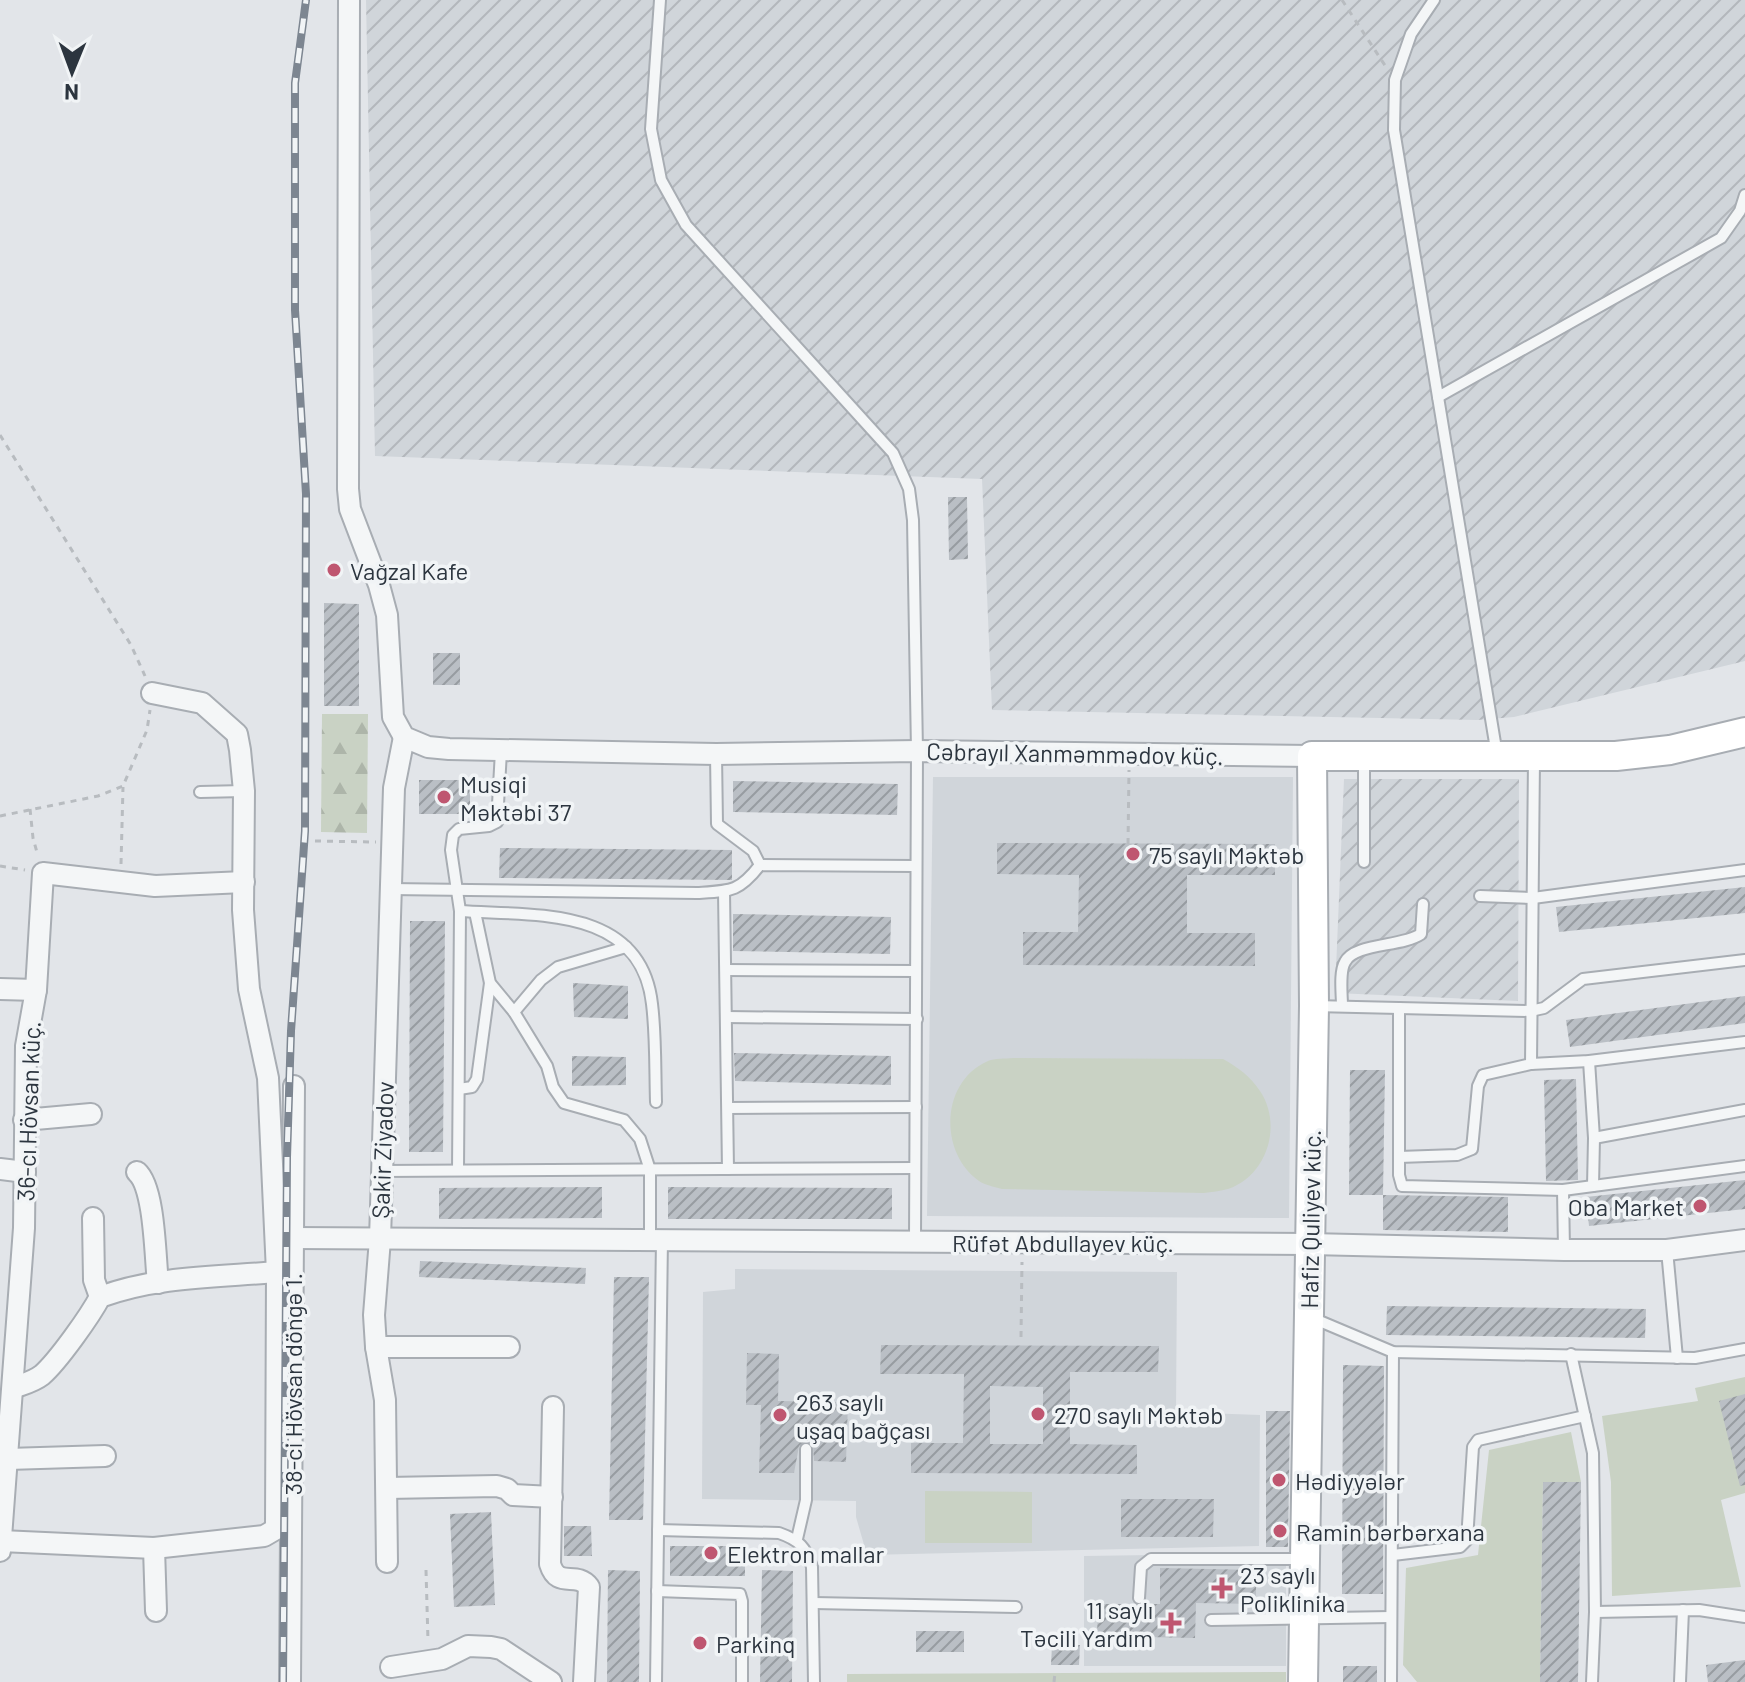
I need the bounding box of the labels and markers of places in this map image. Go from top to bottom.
place label: Vağzal Kafe [350,556,468,585]
marker: Vağzal Kafe [325,561,343,579]
place label: Musiqi Məktəbi 37 [460,769,571,826]
marker: Musiqi Məktəbi 37 [435,788,453,806]
place label: 75 saylı Məktəb [1149,840,1304,869]
marker: 75 saylı Məktəb [1124,845,1142,863]
place label: Oba Market [1568,1192,1684,1221]
marker: Oba Market [1691,1197,1709,1215]
place label: 263 saylı uşaq bağçası [796,1387,930,1444]
place label: 270 saylı Məktəb [1054,1400,1223,1429]
marker: 270 saylı Məktəb [1029,1405,1047,1423]
marker: 263 saylı uşaq bağçası [771,1406,789,1424]
place label: Hədiyyələr [1295,1466,1405,1495]
marker: Hədiyyələr [1270,1471,1288,1489]
place label: Ramin bərbərxana [1296,1517,1485,1546]
marker: Ramin bərbərxana [1271,1522,1289,1540]
place label: Elektron mallar [727,1539,884,1568]
marker: Elektron mallar [702,1544,720,1562]
place label: 23 saylı Poliklinika [1240,1560,1345,1617]
marker: 23 saylı Poliklinika [1211,1577,1233,1599]
place label: 11 saylı Təcili Yardım [1020,1595,1153,1652]
marker: 11 saylı Təcili Yardım [1160,1612,1182,1634]
place label: Parkinq [716,1629,795,1658]
marker: Parkinq [691,1634,709,1652]

